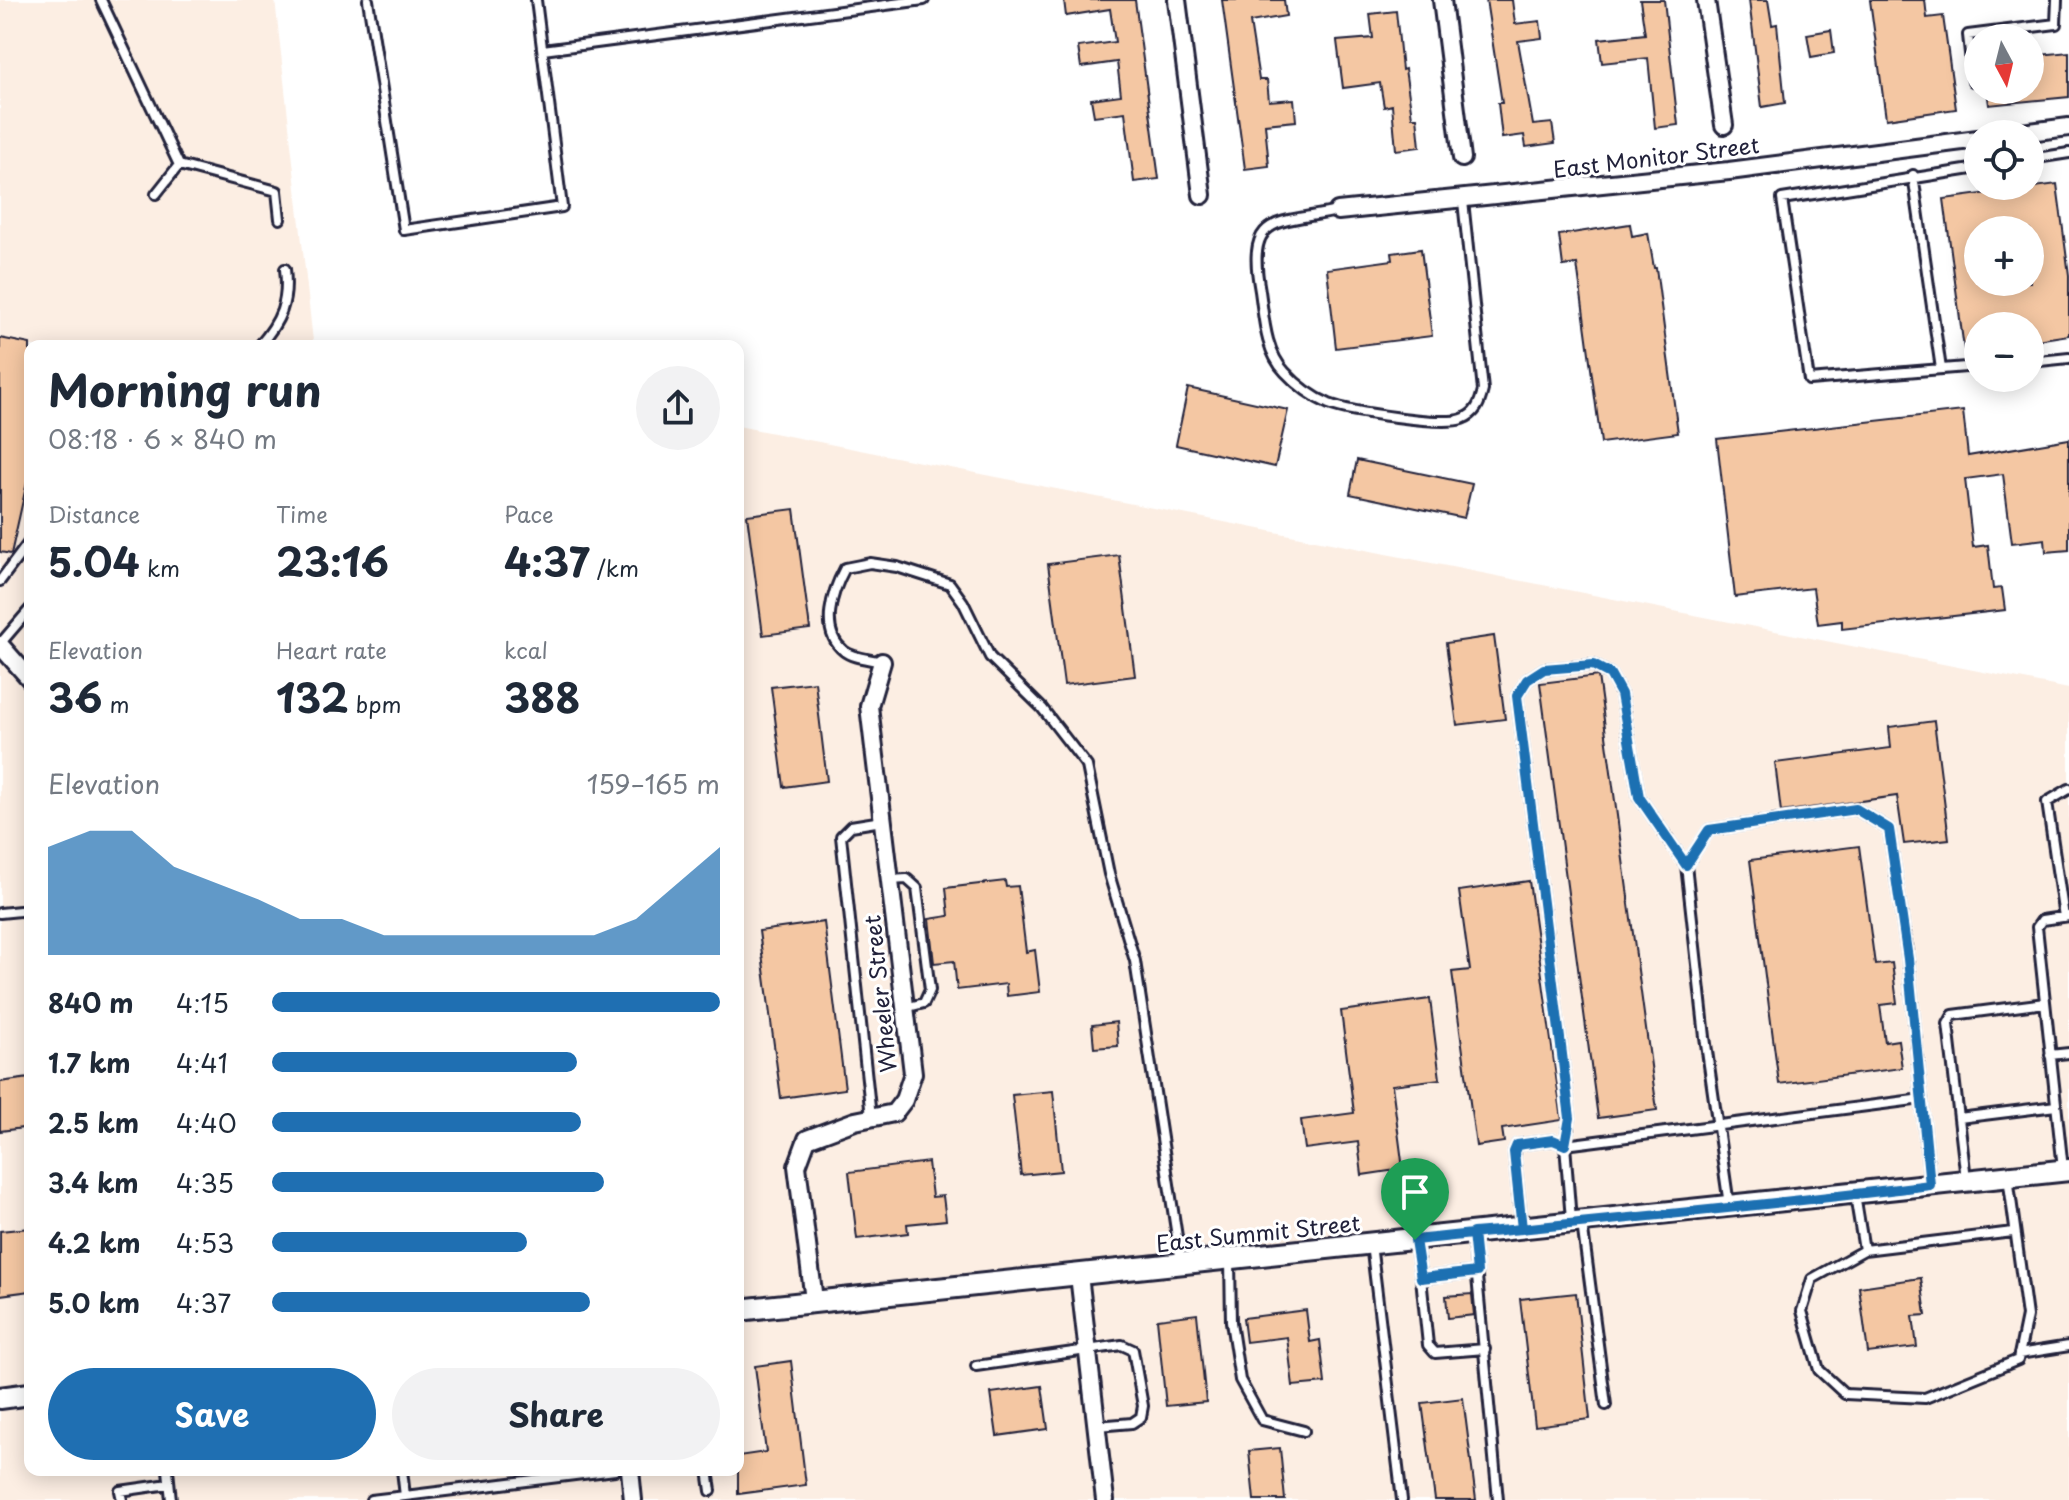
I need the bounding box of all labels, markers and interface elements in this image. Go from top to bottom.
north arrow [1964,24,2044,104]
map controls [1964,24,2044,392]
button: locate [1964,120,2044,200]
street label: East Monitor Street [1551,127,1761,185]
button: + [1964,216,2044,296]
button: − [1964,312,2044,392]
text: Morning run [48,356,322,422]
button: share [636,366,720,450]
text: 08:18 · 6 × 840 m [48,419,277,458]
text: Distance [48,497,140,530]
text: Time [276,497,328,530]
text: Pace [504,497,554,530]
text: 5.04 [48,530,140,591]
text: 23:16 [276,530,389,591]
text: 4:37 [504,530,590,591]
text: km [140,551,180,584]
text: /km [590,551,639,584]
text: Elevation [48,633,143,666]
text: Heart rate [276,633,387,666]
text: kcal [504,633,548,666]
text: 36 [48,666,102,727]
text: 132 [276,666,349,727]
text: 388 [504,666,580,727]
text: m [102,687,130,720]
text: bpm [349,687,401,720]
text: Elevation [48,764,160,803]
text: 159–165 m [587,764,720,803]
street label: Wheeler Street [854,914,904,1074]
text: 840 m [48,983,133,1022]
text: 4:15 [176,983,229,1022]
text: 1.7 km [48,1043,131,1082]
text: 4:41 [176,1043,228,1082]
text: 2.5 km [48,1103,139,1142]
text: 4:40 [176,1103,237,1142]
pin [1381,1158,1449,1240]
text: 3.4 km [48,1163,139,1202]
text: 4:35 [176,1163,234,1202]
icon: arrive [1393,1170,1437,1214]
street label: East Summit Street [1154,1205,1362,1259]
text: 4.2 km [48,1223,140,1262]
text: 4:53 [176,1223,234,1262]
text: 5.0 km [48,1283,140,1322]
text: 4:37 [176,1283,231,1322]
button: Save [48,1368,376,1460]
button: Share [392,1368,720,1460]

